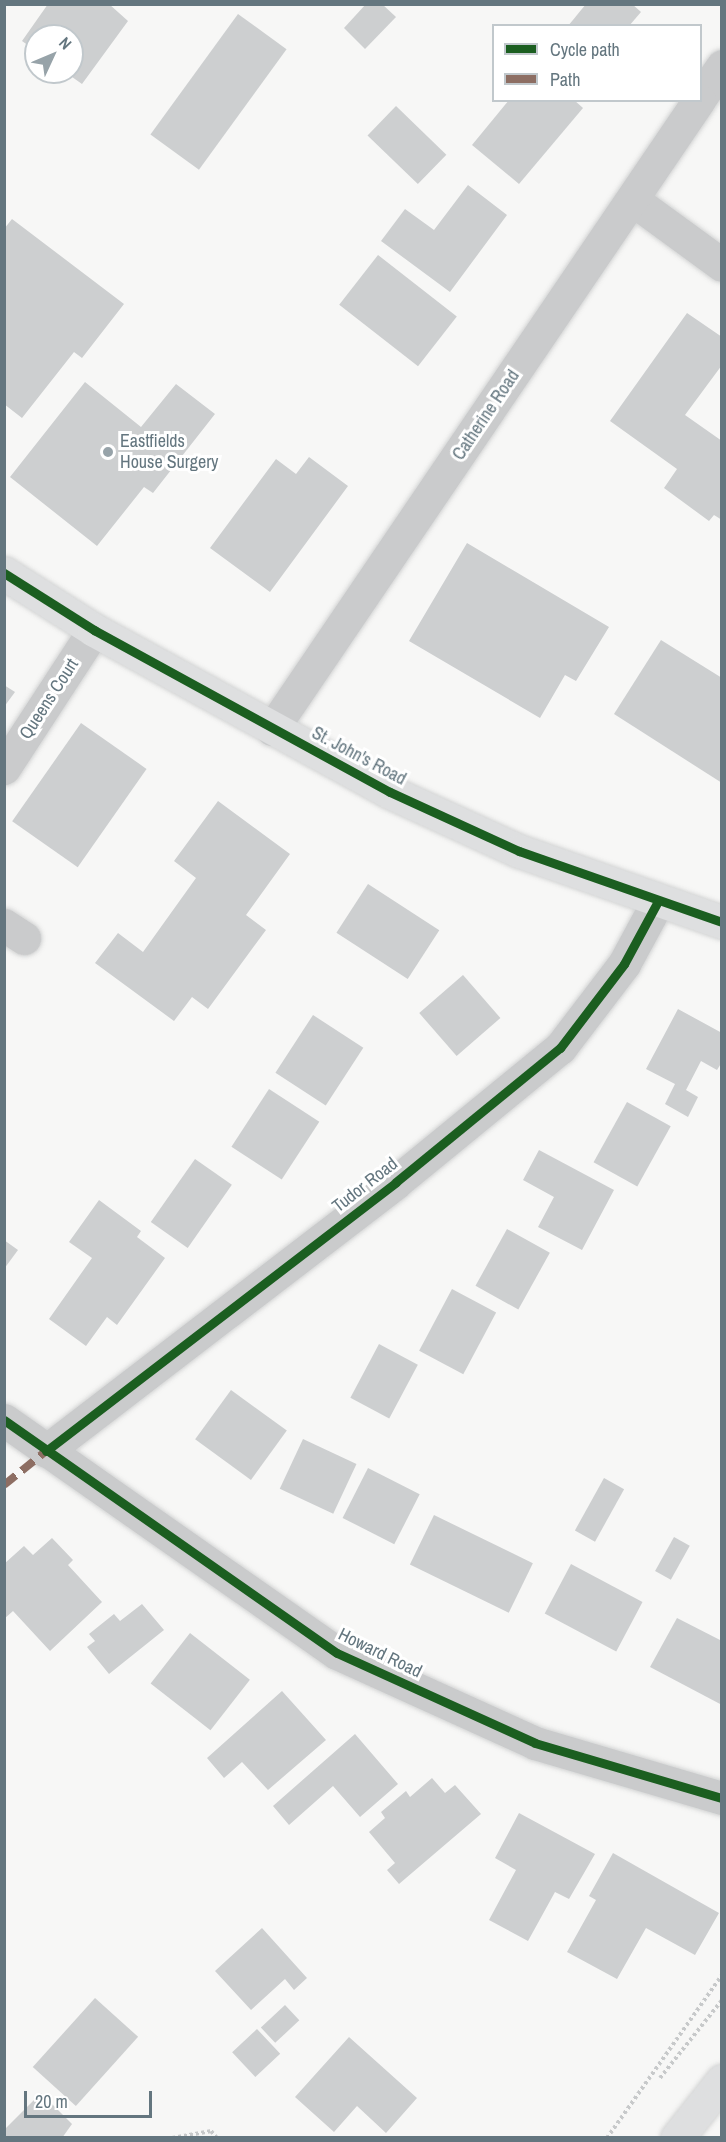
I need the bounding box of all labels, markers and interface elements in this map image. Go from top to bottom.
north arrow [24,24,84,84]
legend [492,24,702,102]
text: N [54,32,77,54]
text: Cycle path [550,37,620,62]
text: Path [550,67,580,92]
street label: Catherine Road [448,366,524,464]
place label: Eastfields House Surgery [120,431,218,474]
marker: Eastfields House Surgery [101,445,115,459]
street label: Queens Court [15,655,83,743]
street label: St. John's Road [308,722,410,790]
street label: Tudor Road [328,1153,402,1217]
street label: Howard Road [335,1624,425,1682]
scale bar [27,2079,154,2117]
text: 20 m [35,2089,68,2114]

